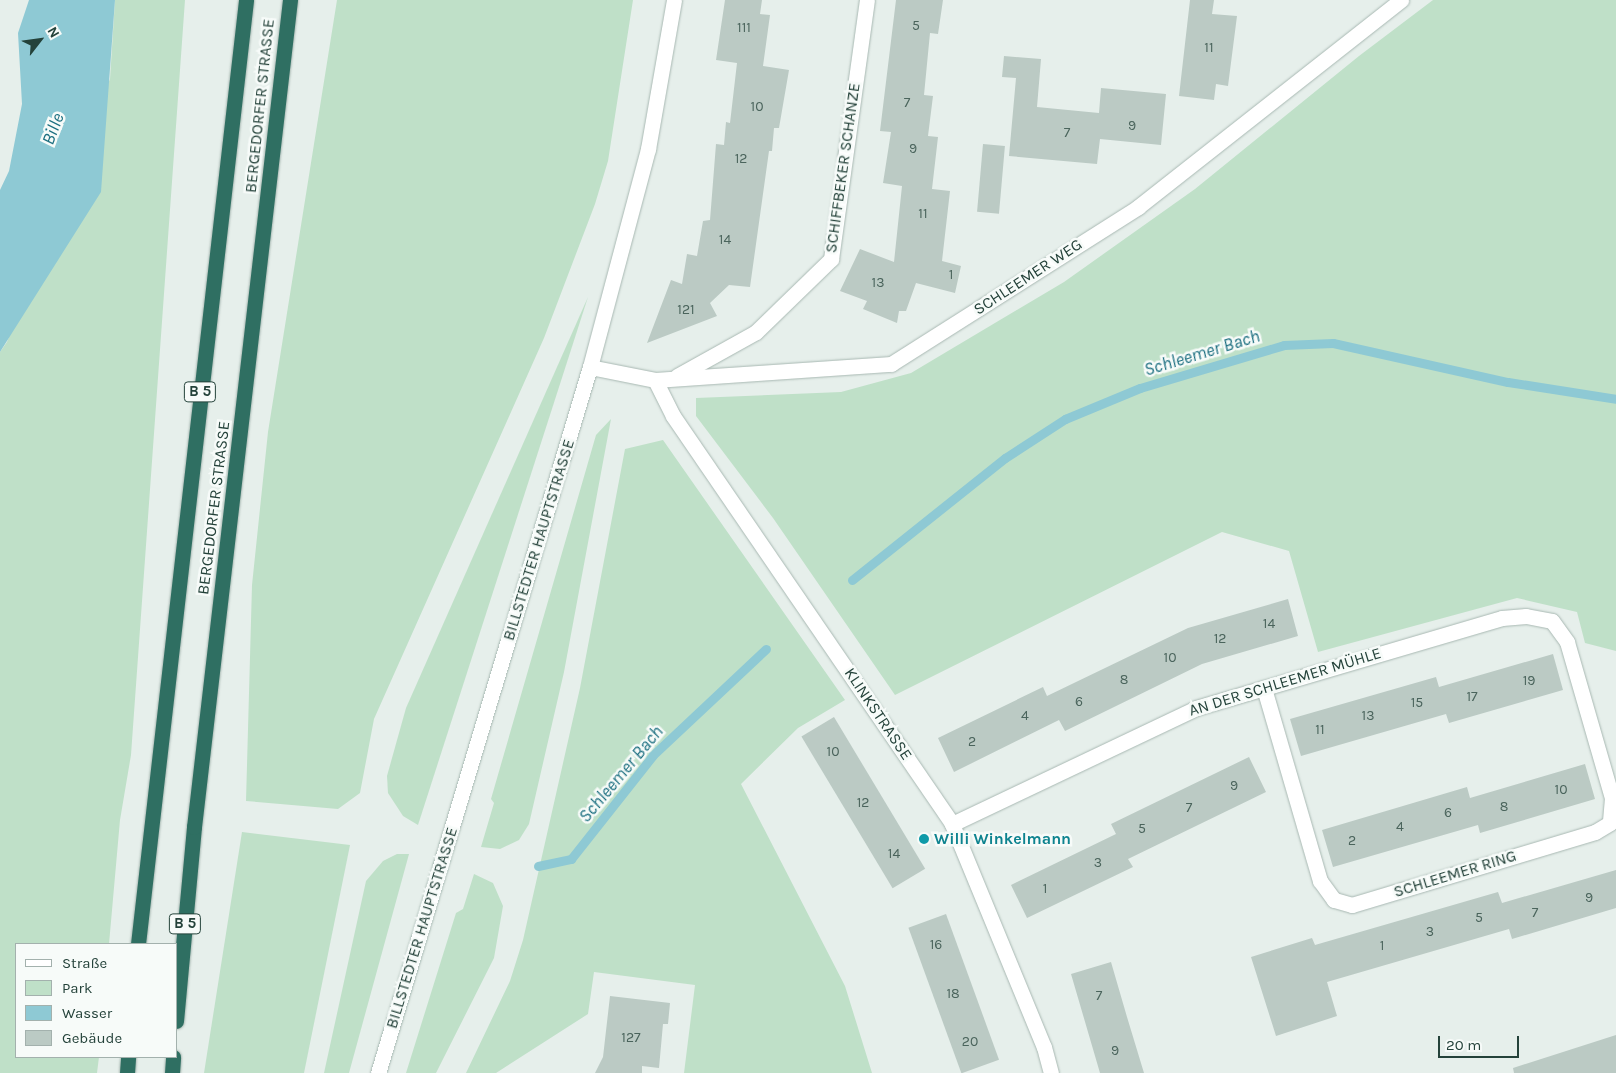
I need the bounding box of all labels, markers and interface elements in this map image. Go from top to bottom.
north arrow [15,15,65,65]
street label: BERGEDORFER STRASSE [241,18,279,194]
house number: 5 [912,18,920,34]
house number: 111 [737,20,751,36]
text: N [44,24,63,41]
house number: 11 [1204,40,1214,56]
street label: SCHIFFBEKER SCHANZE [822,82,864,254]
house number: 7 [904,95,910,111]
house number: 10 [751,99,763,115]
water label: Bille [37,110,69,148]
house number: 9 [1128,118,1136,134]
house number: 7 [1064,125,1070,141]
house number: 9 [909,141,917,157]
house number: 12 [735,151,747,167]
house number: 11 [918,206,928,222]
house number: 14 [719,232,731,248]
street label: SCHLEEMER WEG [970,235,1086,319]
house number: 1 [949,267,953,283]
house number: 13 [872,275,884,291]
house number: 121 [677,302,695,318]
water label: Schleemer Bach [1142,325,1262,381]
road number: B 5 [184,380,216,404]
street label: BERGEDORFER STRASSE [194,420,234,596]
street label: BILLSTEDTER HAUPTSTRASSE [499,437,579,643]
house number: 14 [1263,616,1275,632]
house number: 12 [1214,631,1226,647]
street label: AN DER SCHLEEMER MÜHLE [1187,644,1383,720]
house number: 10 [1164,650,1176,666]
street label: KLINKSTRASSE [840,664,916,764]
house number: 8 [1120,672,1128,688]
house number: 19 [1523,673,1535,689]
house number: 17 [1466,689,1478,705]
house number: 6 [1075,694,1083,710]
house number: 15 [1411,695,1423,711]
house number: 4 [1021,708,1029,724]
house number: 13 [1362,708,1374,724]
water label: Schleemer Bach [574,721,668,827]
house number: 11 [1315,722,1325,738]
house number: 2 [968,734,976,750]
house number: 10 [827,744,839,760]
house number: 9 [1230,778,1238,794]
house number: 10 [1555,782,1567,798]
house number: 12 [857,795,869,811]
house number: 8 [1500,799,1508,815]
house number: 7 [1186,800,1192,816]
house number: 6 [1444,805,1452,821]
house number: 4 [1396,819,1404,835]
house number: 5 [1138,821,1146,837]
street label: BILLSTEDTER HAUPTSTRASSE [382,825,462,1031]
place label: Willi Winkelmann [934,829,1071,849]
marker: Willi Winkelmann [918,833,930,845]
house number: 2 [1348,833,1356,849]
house number: 14 [888,846,900,862]
street label: SCHLEEMER RING [1391,846,1519,902]
house number: 3 [1094,855,1102,871]
house number: 1 [1043,881,1047,897]
house number: 9 [1585,890,1593,906]
house number: 7 [1532,905,1538,921]
house number: 5 [1475,910,1483,926]
road number: B 5 [169,912,201,936]
house number: 3 [1426,924,1434,940]
house number: 16 [930,937,942,953]
house number: 1 [1380,938,1384,954]
legend [15,943,178,1058]
text: Straße [62,954,107,972]
text: Park [62,979,92,997]
house number: 18 [946,986,960,1002]
house number: 7 [1096,988,1102,1004]
text: Wasser [62,1004,112,1022]
scale bar [1441,1026,1522,1058]
text: Gebäude [62,1029,122,1047]
house number: 127 [621,1030,641,1046]
house number: 20 [962,1034,978,1050]
text: 20 m [1446,1036,1481,1054]
house number: 9 [1111,1043,1119,1059]

